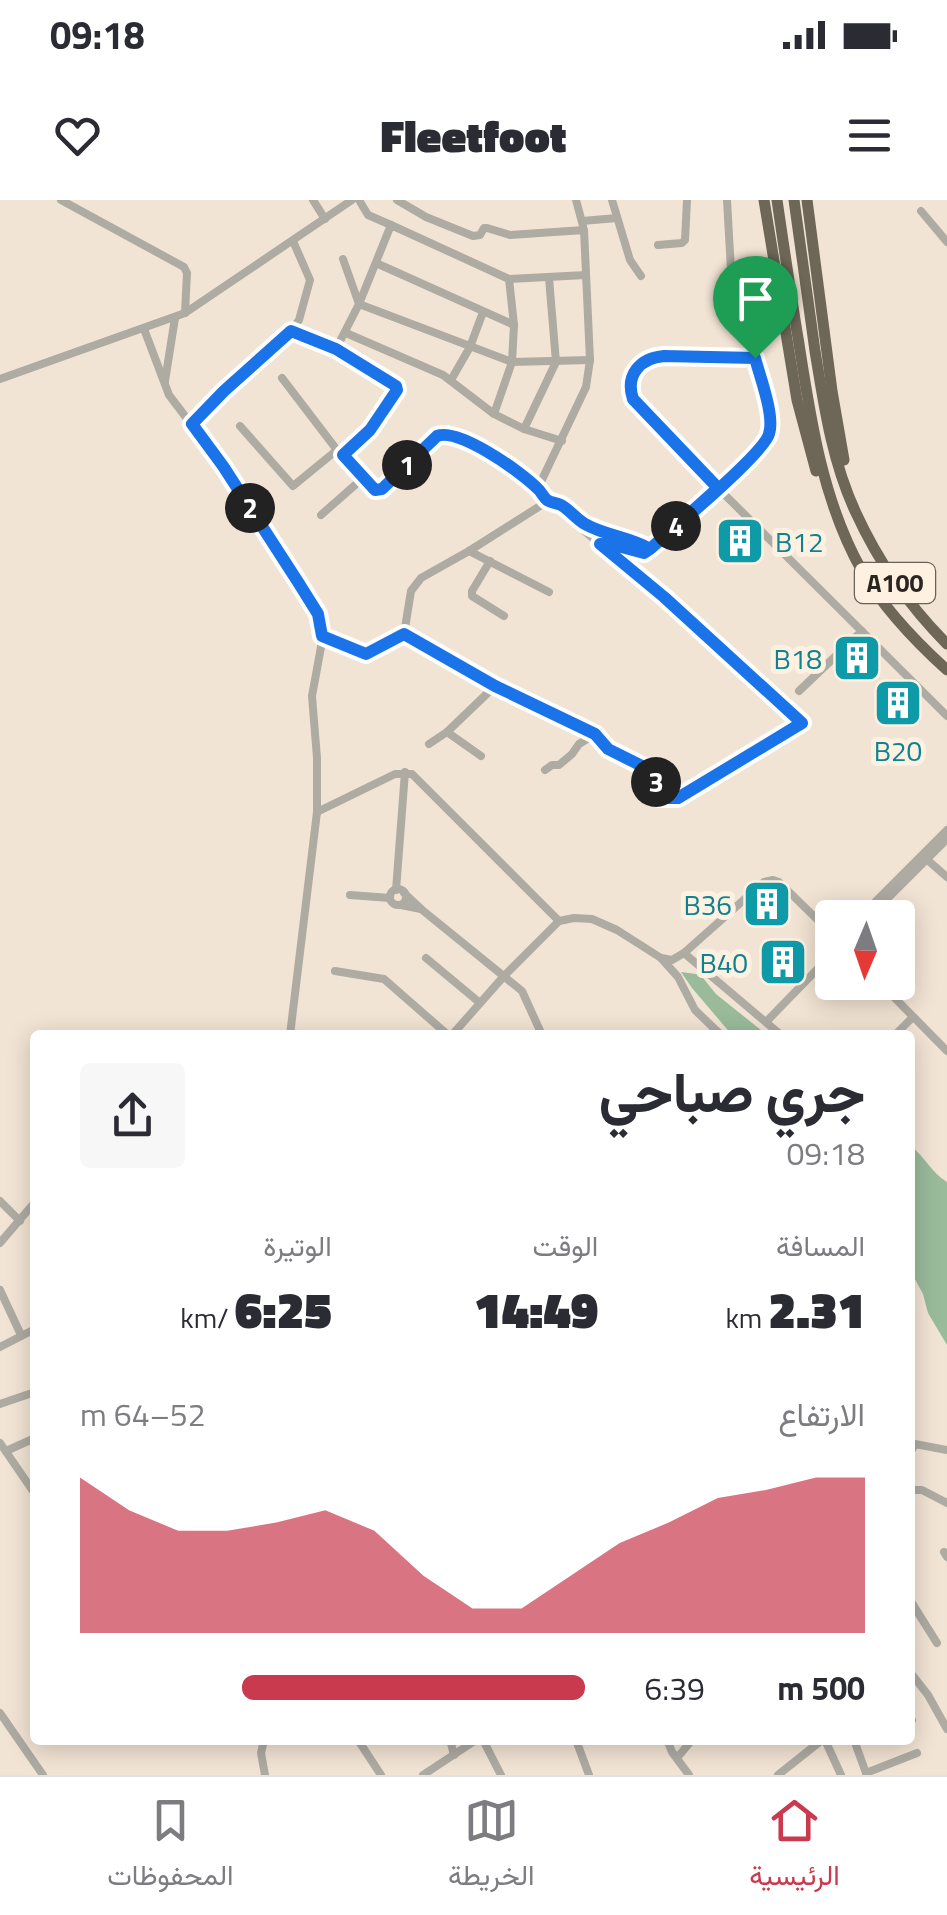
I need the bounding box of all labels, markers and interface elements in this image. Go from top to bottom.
text: 09:18 [50,6,145,64]
text: Fleetfoot [381,101,567,169]
icon: heart [50,108,105,163]
icon: menu [842,108,897,163]
pin [713,256,798,359]
icon: arrive [728,271,783,326]
pin: 1 [382,440,432,490]
text: 1 [399,443,415,486]
pin: 2 [225,483,275,533]
text: 2 [242,486,258,529]
pin: 4 [651,501,701,551]
text: 4 [668,504,684,547]
building icon: B12 [714,515,766,567]
place label: B12 [775,520,824,563]
road number: A100 [855,563,935,603]
building icon: B18 [831,632,883,684]
place label: B18 [773,637,822,680]
building icon: B20 [872,677,924,729]
place label: B20 [874,729,922,772]
pin: 3 [631,757,681,807]
text: 3 [648,760,664,803]
building icon: B36 [741,878,793,930]
place label: B36 [683,883,732,926]
north arrow [815,900,915,1000]
map controls [815,900,915,1000]
building icon: B40 [757,936,809,988]
place label: B40 [699,941,748,984]
text: جري صباحي [599,1050,865,1133]
button: share [80,1063,185,1168]
text: 09:18 [786,1129,865,1177]
text: الوتيرة [263,1224,332,1267]
text: الوقت [533,1224,598,1267]
text: المسافة [776,1224,865,1267]
text: 6:25 [235,1271,332,1347]
text: 14:49 [474,1271,598,1347]
text: 2.31 [768,1271,865,1347]
text: /km [180,1296,235,1339]
text: km [725,1296,768,1339]
text: 52–64 m [80,1390,206,1438]
text: الارتفاع [778,1390,865,1438]
text: 6:39 [644,1664,705,1712]
text: 500 m [777,1664,865,1712]
tab: المحفوظات [107,1793,233,1900]
tab: الخريطة [448,1793,535,1900]
tab: الرئيسية [749,1793,840,1900]

